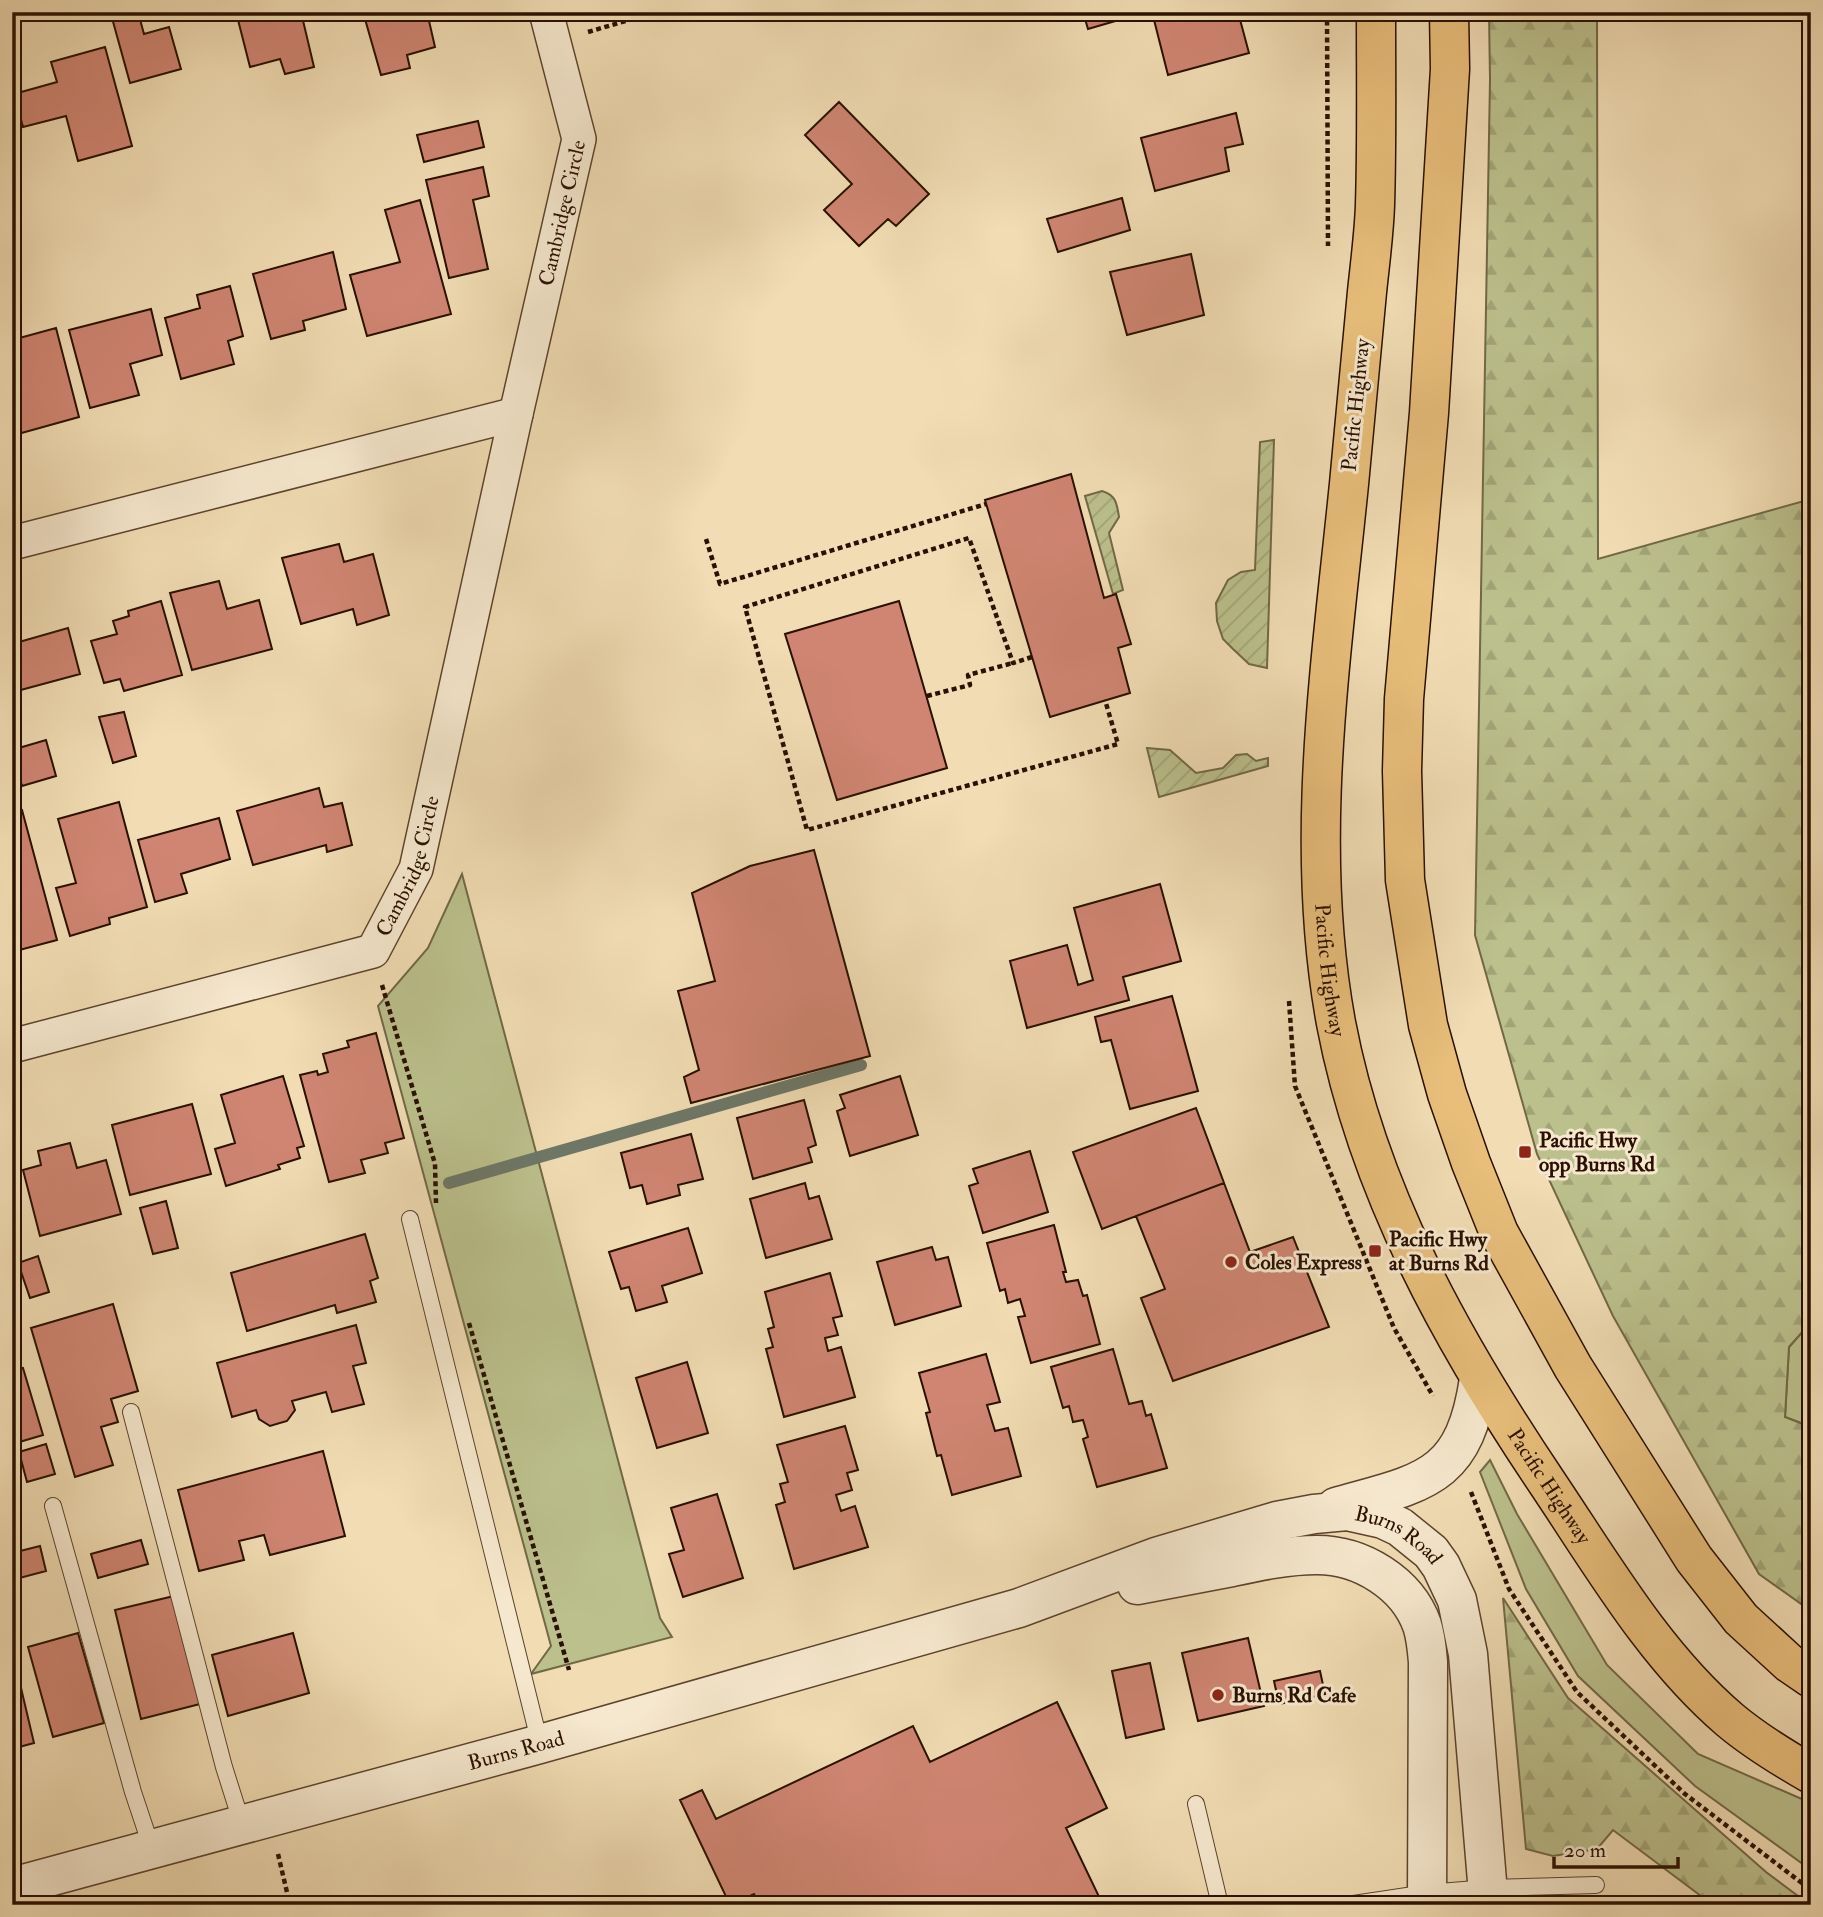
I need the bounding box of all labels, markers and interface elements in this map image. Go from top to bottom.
street label: Cambridge Circle [532,137,592,288]
street label: Pacific Highway [1336,337,1376,473]
street label: Cambridge Circle [370,793,445,941]
street label: Pacific Highway [1309,903,1352,1039]
place label: Pacific Hwy opp Burns Rd [1539,1127,1656,1178]
marker: Pacific Hwy opp Burns Rd [1517,1144,1533,1160]
place label: Pacific Hwy at Burns Rd [1389,1226,1490,1277]
marker: Pacific Hwy at Burns Rd [1367,1243,1383,1259]
place label: Coles Express [1245,1249,1362,1276]
marker: Coles Express [1223,1254,1239,1270]
street label: Pacific Highway [1501,1423,1598,1550]
street label: Burns Road [1352,1500,1449,1570]
place label: Burns Rd Cafe [1232,1682,1356,1709]
marker: Burns Rd Cafe [1210,1687,1226,1703]
street label: Burns Road [465,1724,568,1776]
scale bar [1554,1826,1678,1870]
text: 20 m [1564,1837,1606,1864]

